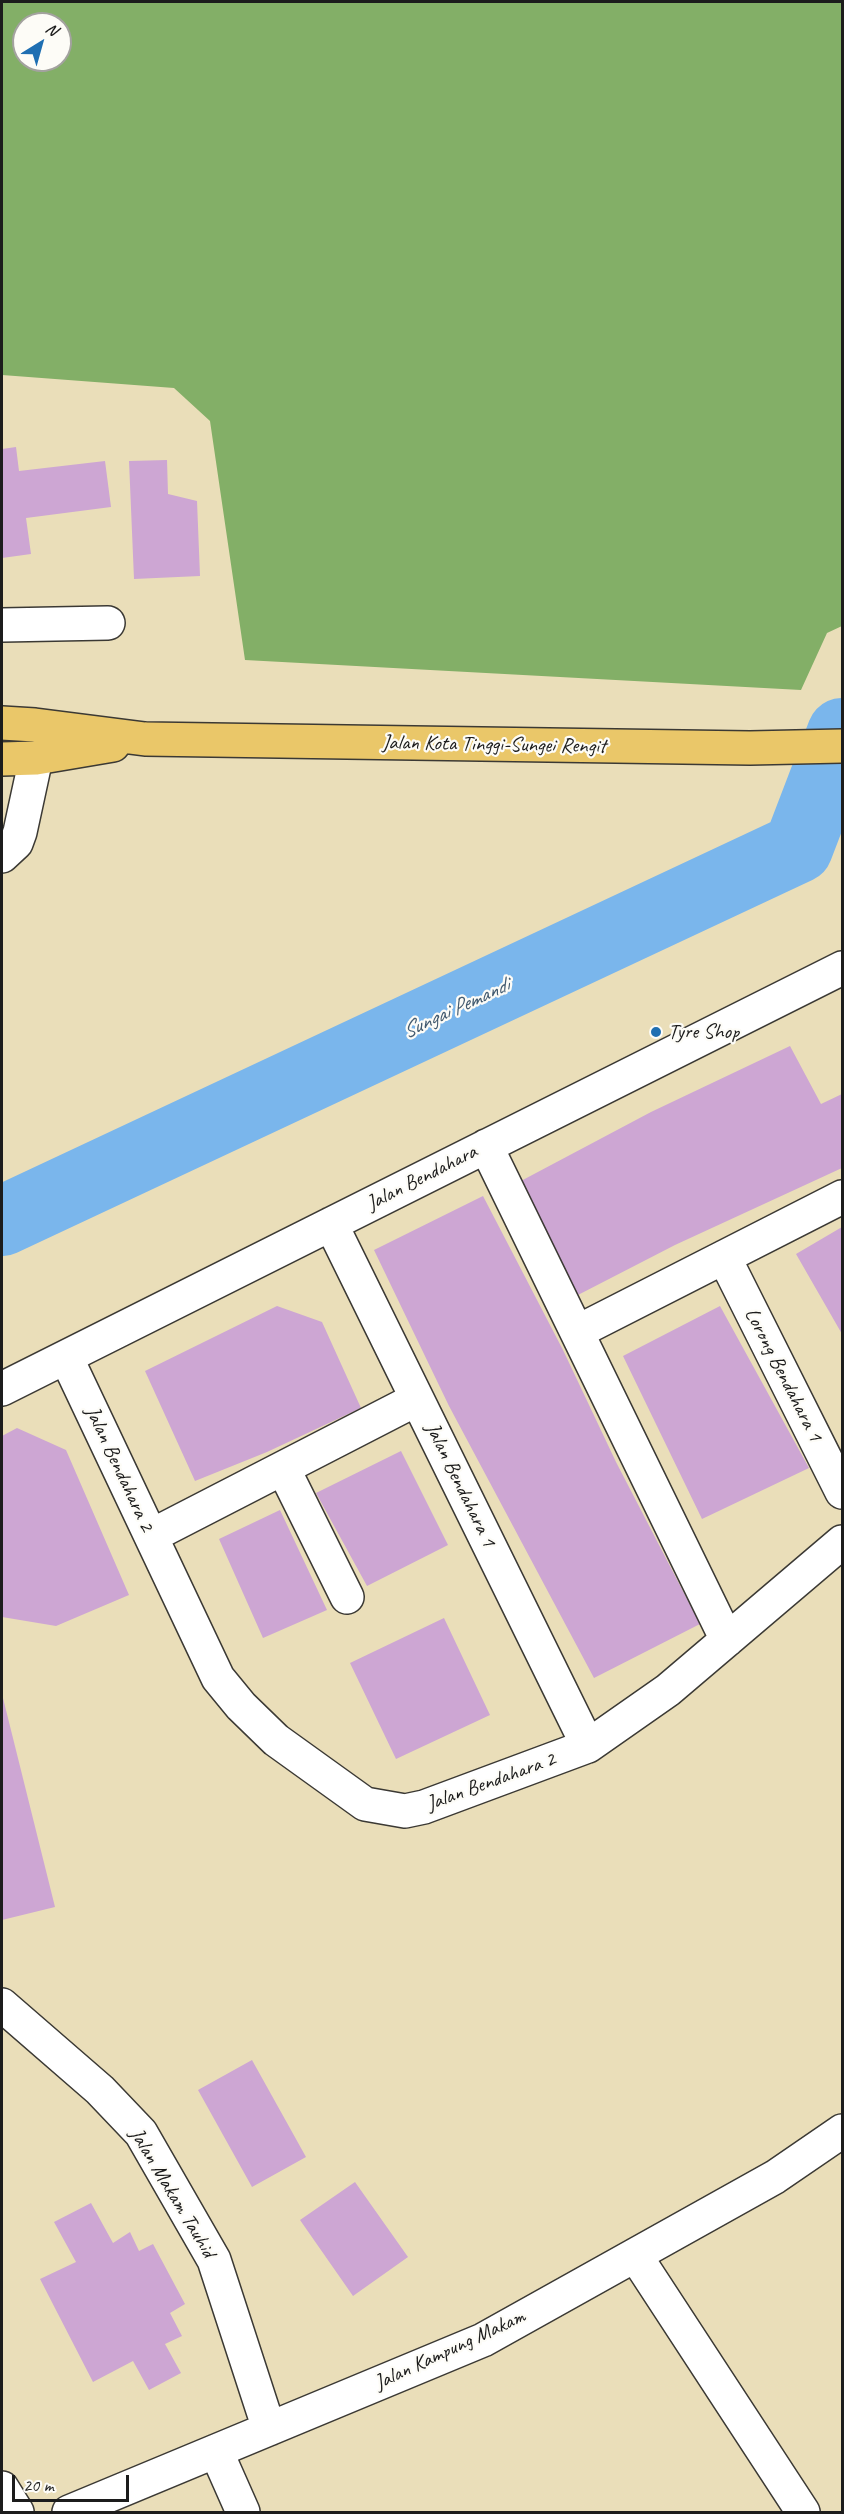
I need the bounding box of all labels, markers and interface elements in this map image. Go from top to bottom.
north arrow [12,12,72,72]
text: N [42,18,62,40]
street label: Jalan Kota Tinggi-Sungei Rengit [382,730,606,760]
water label: Sungai Pemandi [398,973,514,1045]
place label: Tyre Shop [668,1019,739,1045]
marker: Tyre Shop [649,1025,663,1039]
street label: Jalan Bendahara [363,1139,481,1217]
street label: Lorong Bendahara 1 [739,1304,827,1446]
street label: Jalan Bendahara 2 [79,1402,159,1536]
street label: Jalan Bendahara 1 [419,1419,501,1551]
street label: Jalan Bendahara 2 [423,1747,559,1817]
street label: Jalan Makam Tauhid [123,2124,221,2262]
street label: Jalan Kampung Makam [371,2304,529,2396]
scale bar [15,2463,132,2501]
text: 20 m [23,2474,54,2496]

